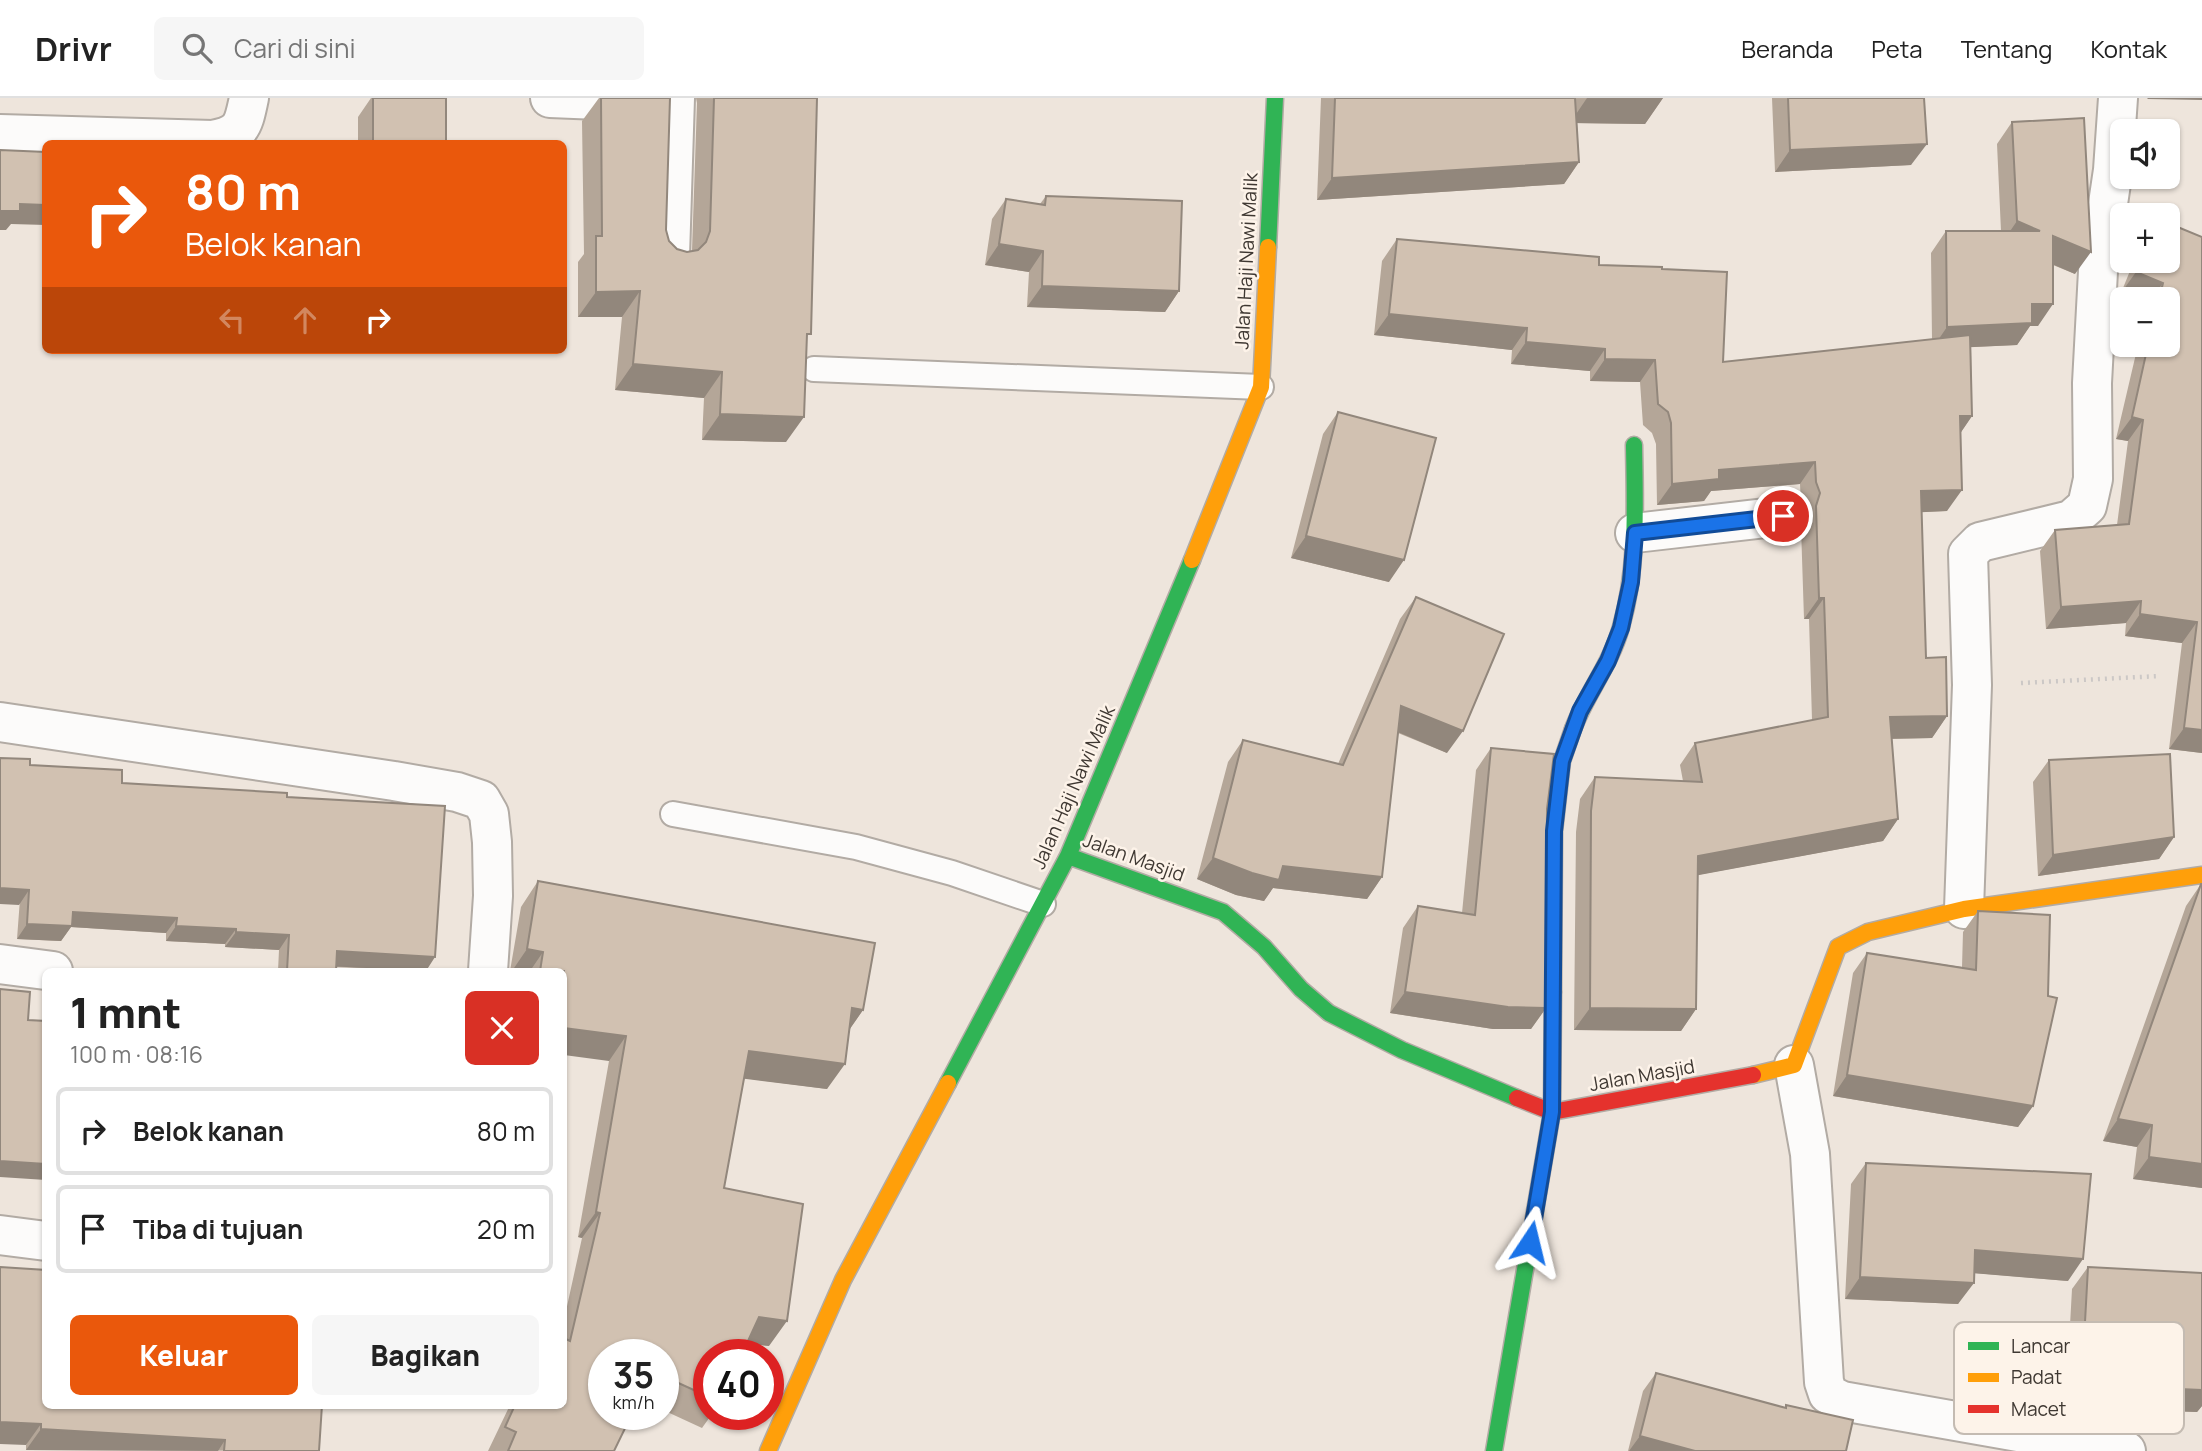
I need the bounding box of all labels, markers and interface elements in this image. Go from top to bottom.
search box [154,17,644,80]
text: Drivr [35,26,112,71]
icon: search [178,29,216,67]
text: Cari di sini [234,30,356,66]
text: Beranda [1741,32,1833,65]
text: Peta [1871,32,1923,65]
text: Tentang [1961,32,2052,65]
text: Kontak [2090,32,2167,65]
map controls [2110,119,2180,357]
button: sound [2110,119,2180,189]
text: 80 m [185,158,301,225]
icon: right [70,168,161,259]
street label: Jalan Haji Nawi Malik [1228,171,1264,350]
button: + [2110,203,2180,273]
text: Belok kanan [185,222,361,266]
button: − [2110,287,2180,357]
icon: left [213,301,251,339]
icon: ahead [286,301,324,339]
icon: right [359,301,397,339]
pin [1753,486,1813,546]
icon: arrive [1764,497,1802,535]
street label: Jalan Haji Nawi Malik [1025,700,1121,873]
street label: Jalan Masjid [1080,827,1188,887]
text: 1 mnt [70,983,181,1041]
button: close [465,991,539,1065]
text: 100 m · 08:16 [70,1038,203,1070]
street label: Jalan Masjid [1587,1053,1697,1097]
icon: right [74,1112,112,1150]
text: Belok kanan [133,1113,284,1149]
text: 80 m [477,1113,535,1149]
position arrow [1493,1205,1567,1279]
icon: arrive [74,1210,112,1248]
text: Tiba di tujuan [133,1211,303,1247]
text: 20 m [477,1211,535,1247]
button: Keluar [70,1315,298,1395]
button: Bagikan [312,1315,539,1395]
legend [1954,1322,2184,1434]
text: Lancar [2011,1333,2070,1359]
speed limit sign: 40 [693,1339,784,1430]
text: 35 [613,1351,654,1399]
text: Padat [2011,1364,2062,1390]
text: km/h [613,1390,654,1414]
text: Macet [2011,1396,2066,1422]

